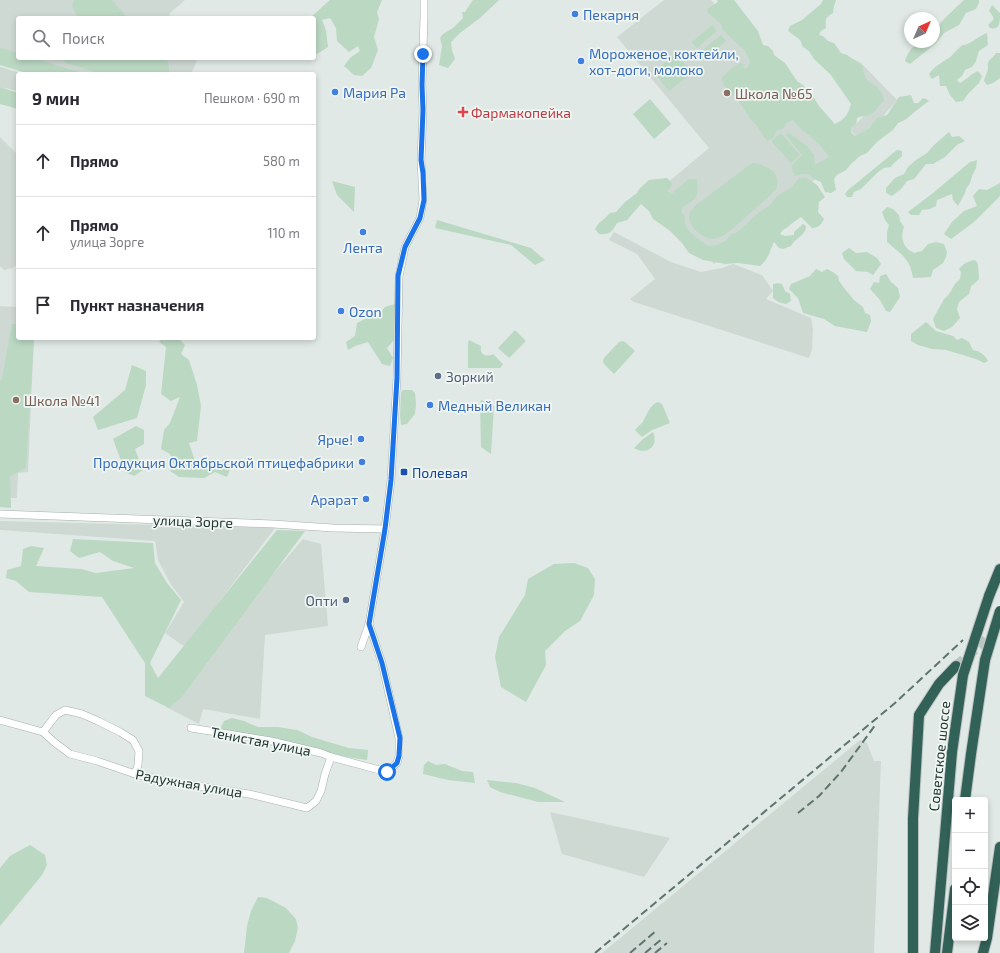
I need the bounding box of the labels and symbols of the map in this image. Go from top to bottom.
place label: Пекарня [583,6,639,23]
marker: Пекарня [570,9,580,19]
north arrow [904,12,940,48]
route end [414,45,432,63]
place label: Мороженое, коктейли, хот-доги, молоко [589,45,739,78]
marker: Мороженое, коктейли, хот-доги, молоко [576,56,586,66]
place label: Мария Ра [343,84,406,101]
place label: Школа №65 [735,85,813,102]
marker: Мария Ра [330,87,340,97]
marker: Школа №65 [722,88,732,98]
place label: Фармакопейка [471,104,571,121]
marker: Фармакопейка [458,107,468,117]
marker: Лента [358,227,368,237]
place label: Лента [343,239,383,256]
place label: Ozon [349,303,382,320]
marker: Ozon [336,306,346,316]
place label: Зоркий [446,368,494,385]
marker: Зоркий [433,371,443,381]
place label: Школа №41 [24,392,100,409]
marker: Школа №41 [11,395,21,405]
place label: Медный Великан [438,397,551,414]
marker: Медный Великан [425,400,435,410]
place label: Ярче! [317,431,353,448]
marker: Ярче! [356,434,366,444]
place label: Продукция Октябрьской птицефабрики [93,454,354,471]
marker: Продукция Октябрьской птицефабрики [357,457,367,467]
place label: Полевая [412,464,468,481]
marker: Полевая [399,467,409,477]
place label: Арарат [311,491,358,508]
marker: Арарат [361,494,371,504]
street label: улица Зорге [153,511,233,531]
place label: Опти [306,592,338,609]
marker: Опти [341,595,351,605]
street label: Советское шоссе [925,700,953,812]
street label: Тенистая улица [209,723,313,759]
route start [378,763,396,781]
street label: Радужная улица [134,765,244,801]

